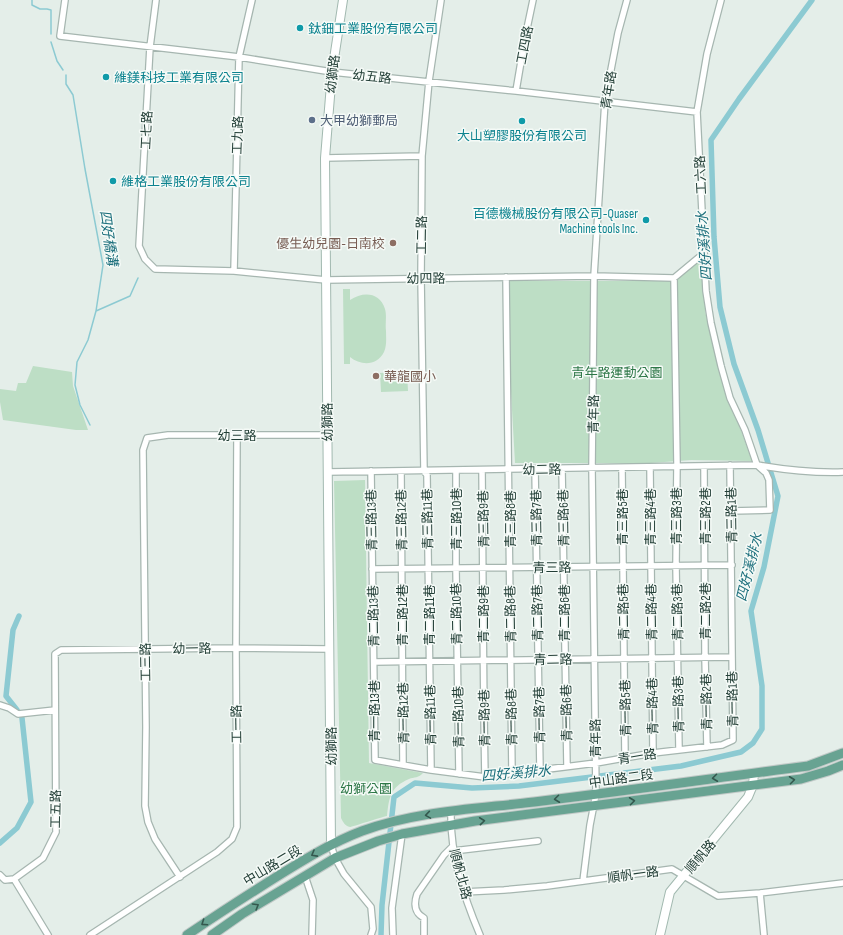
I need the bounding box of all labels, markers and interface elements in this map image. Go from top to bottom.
place label: 鈦鈿工業股份有限公司 [308,21,438,37]
marker: 鈦鈿工業股份有限公司 [295,23,305,33]
street label: 工四路 [513,25,537,66]
street label: 幼獅路 [323,54,343,94]
street label: 幼五路 [352,67,392,87]
place label: 維鎂科技工業有限公司 [114,70,244,86]
street label: 青年路 [598,70,620,111]
marker: 維鎂科技工業有限公司 [101,72,111,82]
street label: 工七路 [138,110,156,150]
place label: 大甲幼獅郵局 [320,113,398,129]
street label: 工九路 [229,115,247,155]
marker: 大甲幼獅郵局 [307,115,317,125]
marker: 大山塑膠股份有限公司 [517,116,527,126]
place label: 大山塑膠股份有限公司 [457,128,587,144]
street label: 工六路 [692,155,710,195]
place label: 維格工業股份有限公司 [121,174,251,190]
marker: 維格工業股份有限公司 [108,176,118,186]
place label: 百德機械股份有限公司-Quaser Machine tools Inc. [473,206,638,237]
water label: 四好橋溝 [96,209,121,269]
water label: 四好溪排水 [694,209,715,281]
street label: 工二路 [414,215,430,255]
marker: 百德機械股份有限公司-Quaser Machine tools Inc. [641,215,651,225]
place label: 優生幼兒園-日南校 [276,236,385,252]
marker: 優生幼兒園-日南校 [388,238,398,248]
street label: 幼四路 [406,271,446,287]
park label: 青年路運動公園 [571,365,663,381]
place label: 華龍國小 [384,369,436,385]
marker: 華龍國小 [371,371,381,381]
street label: 青年路 [586,394,602,434]
street label: 幼獅路 [320,402,336,442]
street label: 幼三路 [217,428,257,444]
street label: 幼二路 [522,462,562,478]
street label: 青三路3巷 [669,487,685,545]
street label: 青三路2巷 [698,487,714,545]
street label: 青三路1巷 [724,487,740,543]
street label: 青三路11巷 [419,488,437,550]
street label: 青三路10巷 [449,488,465,550]
street label: 青三路5巷 [615,488,631,546]
street label: 青三路4巷 [643,488,659,546]
street label: 青三路13巷 [363,489,381,551]
street label: 青三路12巷 [393,489,411,551]
street label: 青三路7巷 [529,489,545,547]
street label: 青三路6巷 [555,489,573,547]
street label: 青三路9巷 [475,490,493,548]
street label: 青三路8巷 [503,490,519,548]
water label: 四好溪排水 [733,530,766,603]
street label: 青三路 [532,560,572,576]
street label: 青二路2巷 [698,582,714,640]
street label: 青二路10巷 [448,583,466,645]
street label: 青二路5巷 [616,583,632,641]
street label: 青二路4巷 [643,583,660,641]
street label: 青二路3巷 [669,583,686,641]
street label: 青二路12巷 [395,584,411,646]
street label: 青二路11巷 [422,584,438,646]
street label: 青二路7巷 [530,584,546,642]
street label: 青二路6巷 [557,584,573,642]
street label: 青二路13巷 [365,585,383,647]
street label: 青二路9巷 [476,585,492,643]
street label: 青二路8巷 [502,585,520,643]
street label: 幼一路 [172,641,212,657]
street label: 工三路 [138,642,154,682]
street label: 青二路 [533,652,573,668]
street label: 青一路1巷 [725,671,741,727]
street label: 青一路2巷 [699,673,715,731]
street label: 青一路3巷 [670,675,687,733]
street label: 青一路4巷 [644,677,661,735]
street label: 青一路5巷 [618,679,634,737]
street label: 青一路13巷 [367,680,383,742]
street label: 青一路12巷 [395,682,413,744]
street label: 青一路11巷 [422,684,440,746]
street label: 青一路6巷 [558,684,576,742]
street label: 青一路10巷 [450,686,468,748]
street label: 青一路7巷 [532,686,548,744]
street label: 青一路8巷 [503,688,521,746]
street label: 青一路9巷 [476,689,494,747]
street label: 工一路 [229,704,245,744]
street label: 青年路 [588,718,604,758]
street label: 幼獅路 [324,726,340,766]
street label: 青一路 [617,746,658,768]
water label: 四好溪排水 [480,762,553,785]
street label: 中山路二段 [588,767,654,791]
one-way arrow [712,773,718,782]
one-way arrow [789,776,795,785]
park label: 幼獅公園 [340,781,392,797]
street label: 工五路 [48,789,64,829]
one-way arrow [554,794,560,803]
one-way arrow [629,796,635,805]
one-way arrow [425,810,431,819]
one-way arrow [479,816,485,825]
street label: 順帆路 [682,837,719,877]
street label: 中山路二段 [241,842,304,889]
street label: 順帆北路 [446,847,474,901]
one-way arrow [311,850,319,857]
street label: 順帆一路 [606,863,660,887]
one-way arrow [252,903,259,910]
one-way arrow [201,918,208,926]

